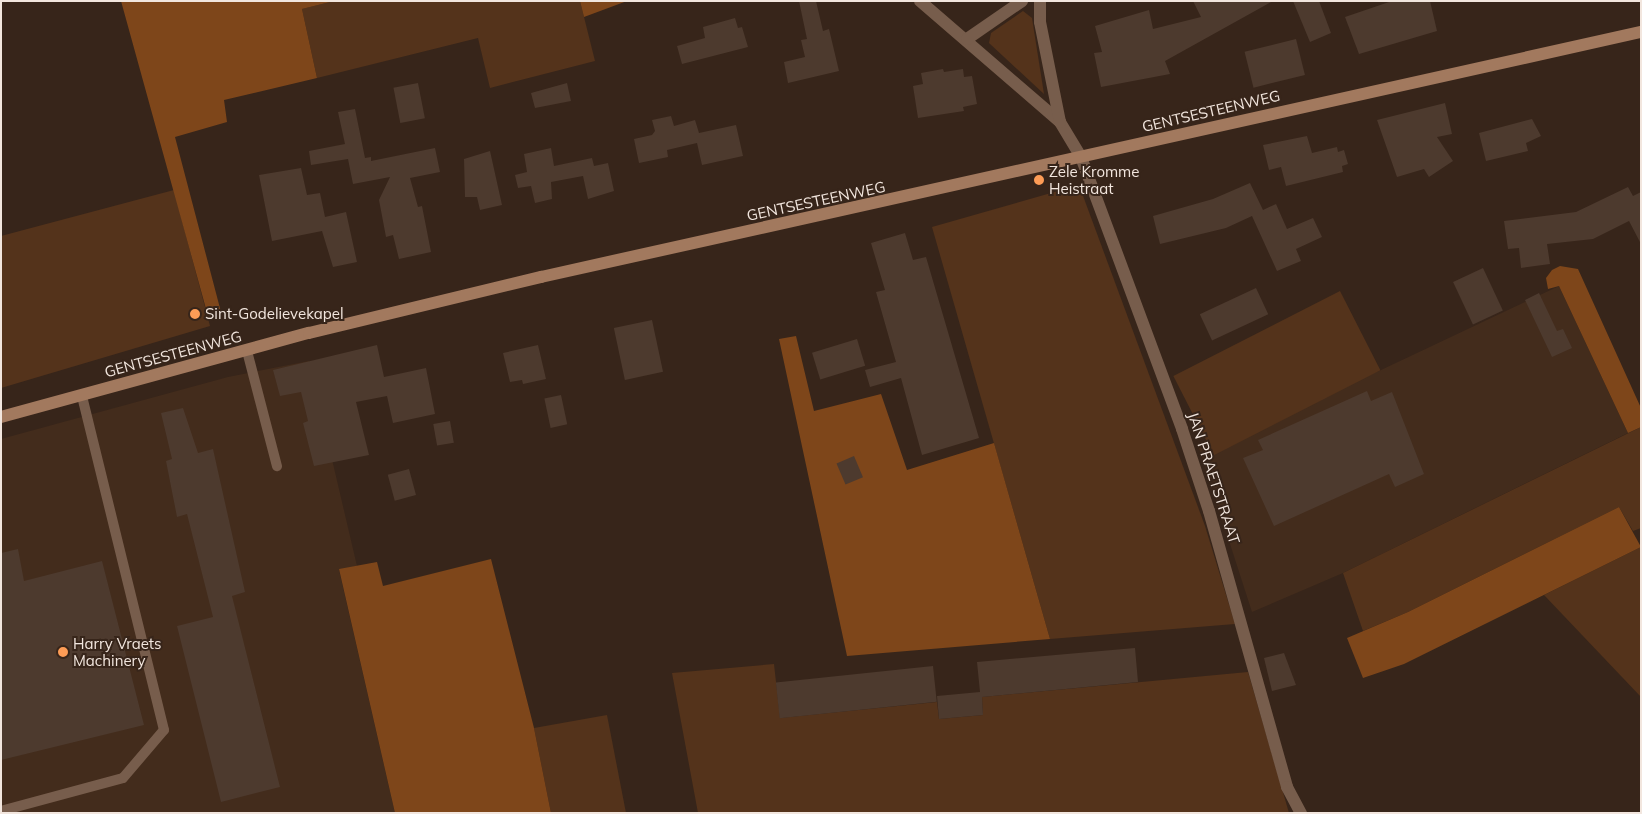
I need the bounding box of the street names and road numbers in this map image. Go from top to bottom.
street label: GENTSESTEENWEG [1140,86,1282,136]
street label: GENTSESTEENWEG [745,178,887,224]
street label: GENTSESTEENWEG [103,327,243,381]
street label: JAN PRAETSTRAAT [1184,410,1244,546]

